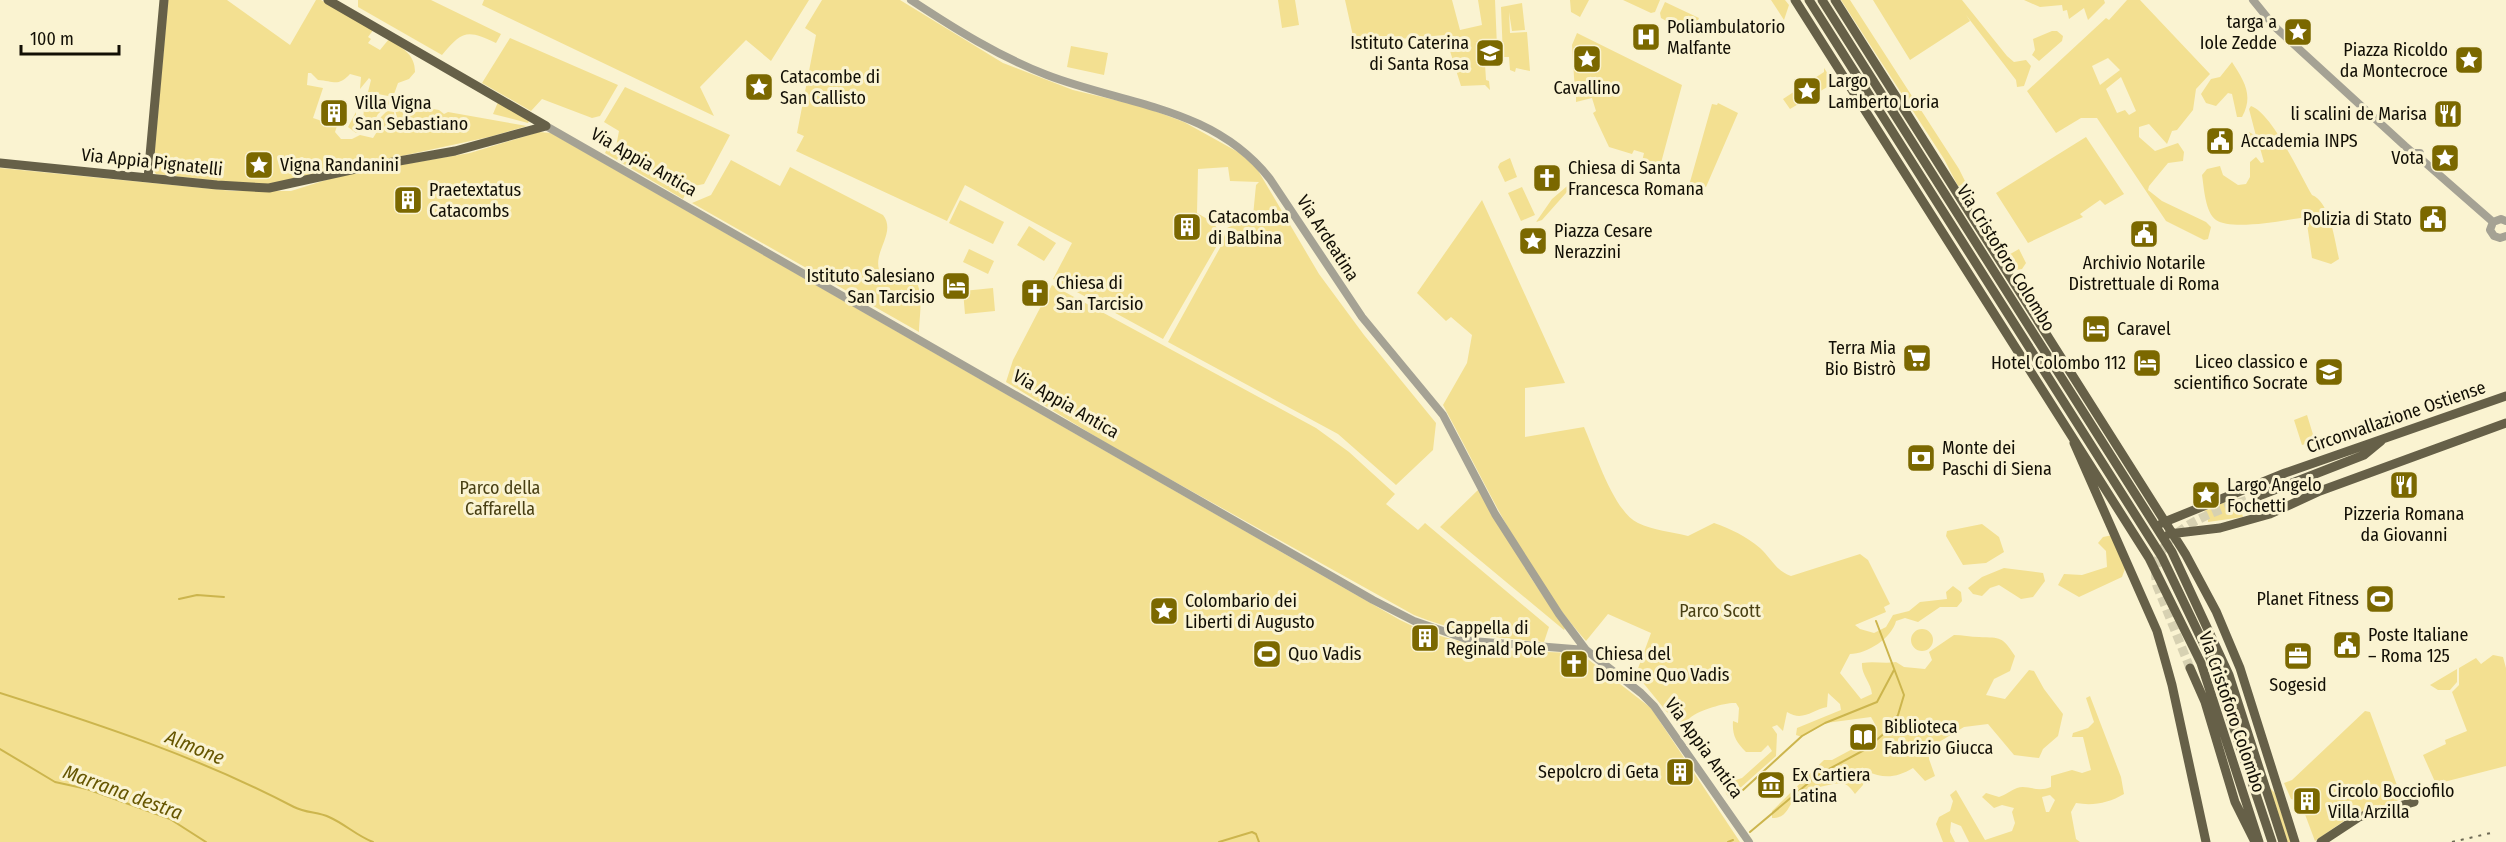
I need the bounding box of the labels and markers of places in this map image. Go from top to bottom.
place label: targa a Iole Zedde [2200,11,2277,54]
place label: Poliambulatorio Malfante [1667,16,1785,59]
place icon: targa a Iole Zedde [2282,16,2314,48]
hospital icon: Poliambulatorio Malfante [1630,21,1662,53]
place label: Istituto Caterina di Santa Rosa [1350,32,1469,75]
school or university icon: Istituto Caterina di Santa Rosa [1474,37,1506,69]
place label: Piazza Ricoldo da Montecroce [2340,39,2448,82]
place icon: Cavallino [1571,43,1603,75]
place icon: Piazza Ricoldo da Montecroce [2453,44,2485,76]
place label: Catacombe di San Callisto [780,66,880,109]
place label: Largo Lamberto Loria [1828,70,1939,113]
place icon: Catacombe di San Callisto [743,71,775,103]
place icon: Largo Lamberto Loria [1791,75,1823,107]
place label: Cavallino [1554,77,1620,99]
place label: Villa Vigna San Sebastiano [355,92,468,135]
building icon: Villa Vigna San Sebastiano [318,97,350,129]
restaurant icon: li scalini de Marisa [2432,98,2464,130]
place label: li scalini de Marisa [2291,103,2427,125]
public building icon: Accademia INPS [2204,125,2236,157]
place label: Accademia INPS [2241,130,2358,152]
place icon: Vota [2429,142,2461,174]
place label: Vota [2391,147,2424,169]
place icon: Vigna Randanini [243,149,275,181]
place label: Vigna Randanini [280,154,399,176]
place label: Chiesa di Santa Francesca Romana [1568,157,1704,200]
church icon: Chiesa di Santa Francesca Romana [1531,162,1563,194]
place label: Praetextatus Catacombs [429,179,522,222]
building icon: Praetextatus Catacombs [392,184,424,216]
public building icon: Polizia di Stato [2417,203,2449,235]
place label: Catacomba di Balbina [1208,206,1289,249]
place label: Polizia di Stato [2303,208,2412,230]
building icon: Catacomba di Balbina [1171,211,1203,243]
public building icon: Archivio Notarile Distrettuale di Roma [2128,218,2160,250]
place label: Piazza Cesare Nerazzini [1554,220,1653,263]
place icon: Piazza Cesare Nerazzini [1517,225,1549,257]
place label: Archivio Notarile Distrettuale di Roma [2069,252,2220,295]
place label: Istituto Salesiano San Tarcisio [806,265,935,308]
hotel icon: Istituto Salesiano San Tarcisio [940,270,972,302]
place label: Chiesa di San Tarcisio [1056,272,1143,315]
church icon: Chiesa di San Tarcisio [1019,277,1051,309]
hotel icon: Caravel [2080,313,2112,345]
place label: Caravel [2117,318,2171,340]
place label: Terra Mia Bio Bistrò [1825,337,1896,380]
supermarket icon: Terra Mia Bio Bistrò [1901,342,1933,374]
hotel icon: Hotel Colombo 112 [2131,347,2163,379]
place label: Liceo classico e scientifico Socrate [2174,351,2308,394]
place label: Hotel Colombo 112 [1991,352,2126,374]
school or university icon: Liceo classico e scientifico Socrate [2313,356,2345,388]
place label: Monte dei Paschi di Siena [1942,437,2052,480]
bank icon: Monte dei Paschi di Siena [1905,442,1937,474]
restaurant icon: Pizzeria Romana da Giovanni [2388,469,2420,501]
place label: Largo Angelo Fochetti [2227,474,2322,517]
place icon: Largo Angelo Fochetti [2190,479,2222,511]
place label: Pizzeria Romana da Giovanni [2344,503,2465,546]
sports icon: Planet Fitness [2364,583,2396,615]
place label: Planet Fitness [2256,588,2359,610]
place label: Colombario dei Liberti di Augusto [1185,590,1315,633]
place icon: Colombario dei Liberti di Augusto [1148,595,1180,627]
place label: Cappella di Reginald Pole [1446,617,1546,660]
building icon: Cappella di Reginald Pole [1409,622,1441,654]
place label: Poste Italiane – Roma 125 [2368,624,2468,667]
public building icon: Poste Italiane – Roma 125 [2331,629,2363,661]
sports icon: Quo Vadis [1251,638,1283,670]
office icon: Sogesid [2282,640,2314,672]
place label: Quo Vadis [1288,643,1362,665]
place label: Chiesa del Domine Quo Vadis [1595,643,1730,686]
church icon: Chiesa del Domine Quo Vadis [1558,648,1590,680]
place label: Sogesid [2269,674,2327,696]
place label: Biblioteca Fabrizio Giucca [1884,716,1994,759]
library icon: Biblioteca Fabrizio Giucca [1847,721,1879,753]
building icon: Sepolcro di Geta [1664,756,1696,788]
place label: Sepolcro di Geta [1538,761,1659,783]
place label: Ex Cartiera Latina [1792,764,1871,807]
museum icon: Ex Cartiera Latina [1755,769,1787,801]
place label: Circolo Bocciofilo Villa Arzilla [2328,780,2455,823]
building icon: Circolo Bocciofilo Villa Arzilla [2291,785,2323,817]

